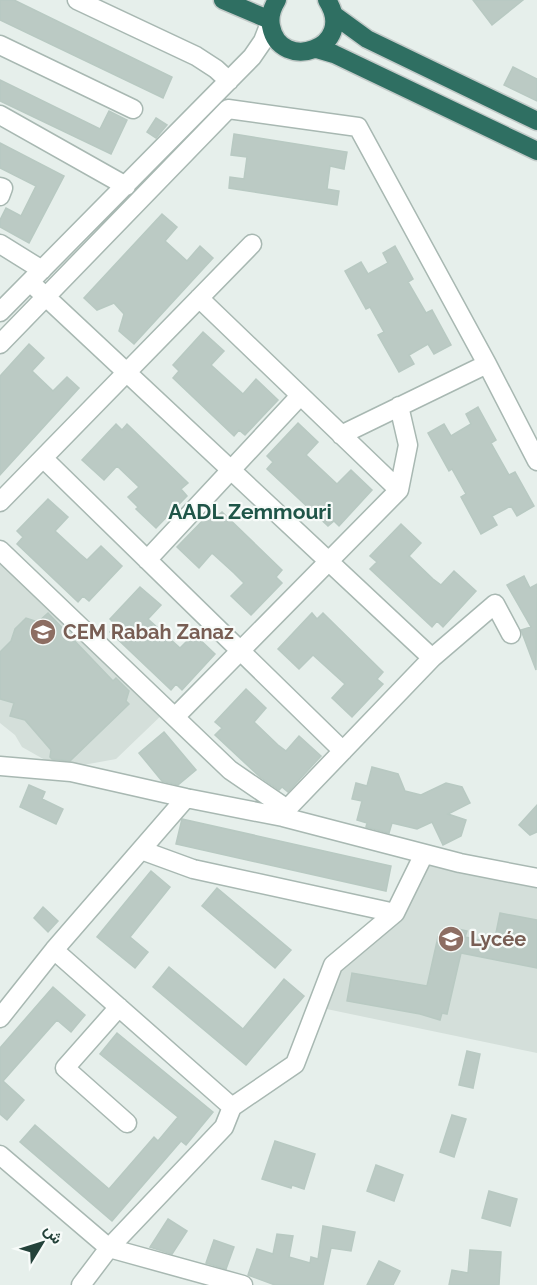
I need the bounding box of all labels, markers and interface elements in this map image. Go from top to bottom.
district label: AADL Zemmouri [168,499,332,524]
school or university icon: CEM Rabah Zanaz [28,617,58,647]
place label: CEM Rabah Zanaz [63,620,234,644]
school or university icon: Lycée [436,924,466,954]
place label: Lycée [470,927,526,951]
north arrow [12,1213,72,1273]
text: ش [40,1221,67,1248]

